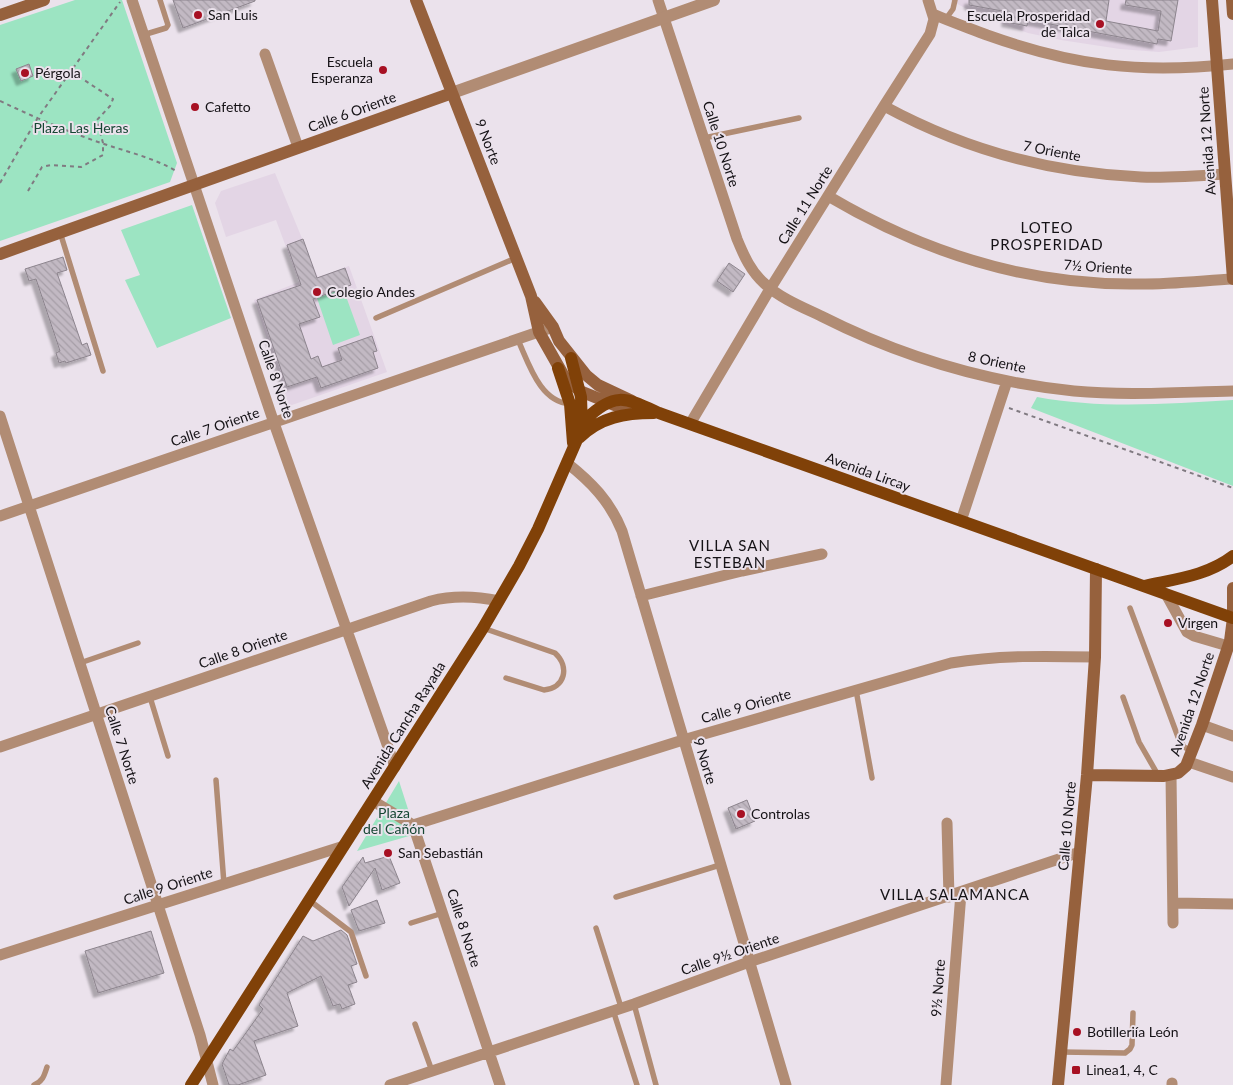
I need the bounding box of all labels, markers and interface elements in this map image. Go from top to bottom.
place label: San Luis [208,6,258,23]
place label: Escuela Prosperidad de Talca [967,7,1090,40]
marker: San Luis [192,9,204,21]
marker: Escuela Prosperidad de Talca [1094,18,1106,30]
place label: Escuela Esperanza [311,53,373,86]
place label: Pérgola [35,64,81,81]
marker: Escuela Esperanza [377,64,389,76]
marker: Pérgola [19,67,31,79]
street label: Avenida 12 Norte [1194,86,1219,196]
street label: Calle 6 Oriente [305,88,398,135]
place label: Cafetto [205,98,251,115]
street label: Calle 10 Norte [700,99,743,189]
marker: Cafetto [189,101,201,113]
street label: 9 Norte [472,117,505,167]
park label: Plaza Las Heras [33,119,129,136]
street label: 7 Oriente [1022,137,1083,164]
street label: Calle 11 Norte [774,162,836,247]
district label: LOTEO PROSPERIDAD [990,218,1104,253]
street label: 7½ Oriente [1063,256,1133,277]
place label: Colegio Andes [327,283,415,300]
marker: Colegio Andes [311,286,323,298]
street label: Calle 8 Norte [255,338,298,420]
street label: 8 Oriente [967,347,1028,376]
street label: Calle 7 Oriente [168,403,261,450]
street label: Avenida Lircay [823,448,914,495]
district label: VILLA SAN ESTEBAN [689,536,771,571]
place label: Virgen [1178,614,1218,631]
marker: Virgen [1162,617,1174,629]
street label: Calle 8 Oriente [196,625,289,672]
street label: Avenida 12 Norte [1166,650,1217,758]
street label: Avenida Cancha Rayada [357,658,449,791]
street label: Calle 9 Oriente [699,685,793,726]
street label: Calle 7 Norte [102,703,143,786]
street label: 9 Norte [690,736,721,786]
street label: Calle 10 Norte [1054,781,1079,871]
park label: Plaza del Cañón [363,804,425,837]
place label: Controlas [751,805,810,822]
marker: Controlas [735,808,747,820]
place label: San Sebastián [398,844,483,861]
marker: San Sebastián [382,847,394,859]
street label: Calle 9 Oriente [121,863,215,908]
district label: VILLA SALAMANCA [880,885,1030,903]
street label: Calle 8 Norte [444,886,485,969]
street label: Calle 9½ Oriente [678,929,781,978]
street label: 9½ Norte [927,959,948,1017]
place label: Botilleriía León [1087,1023,1179,1040]
marker: Botilleriía León [1071,1026,1083,1038]
place label: Linea1, 4, C [1086,1061,1158,1078]
marker: Linea1, 4, C [1070,1064,1082,1076]

